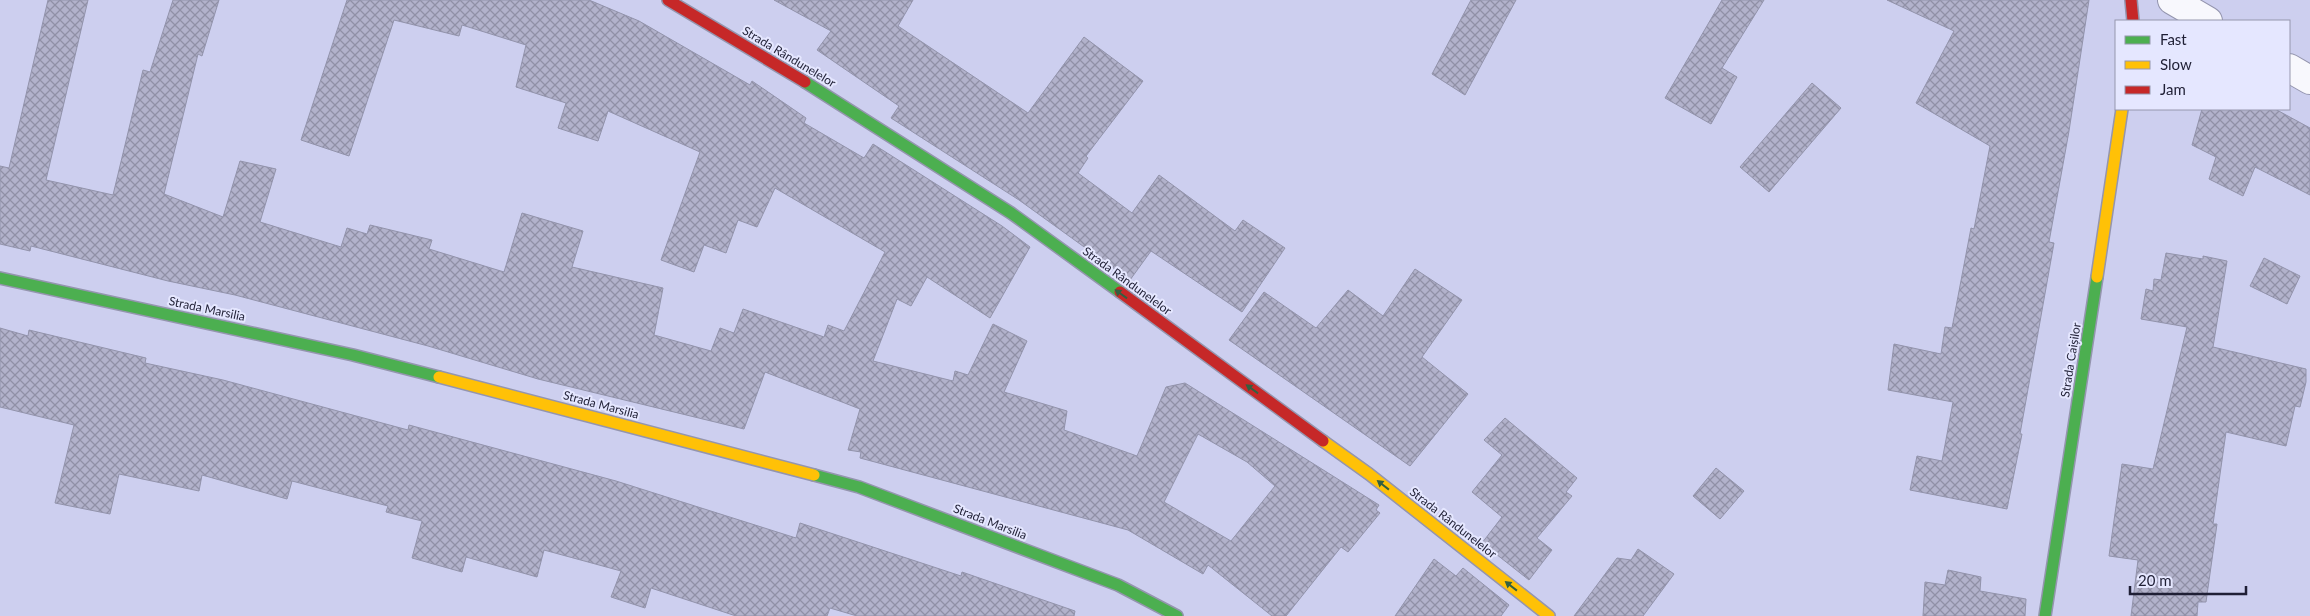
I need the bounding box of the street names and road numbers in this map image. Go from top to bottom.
street label: Strada Rândunelelor [740,23,839,91]
street label: Strada Rândunelelor [1080,243,1175,318]
street label: Strada Marsilia [168,293,247,324]
street label: Strada Caișilor [2057,321,2084,398]
street label: Strada Marsilia [562,387,641,422]
street label: Strada Rândunelelor [1407,484,1500,562]
street label: Strada Marsilia [951,501,1029,542]

